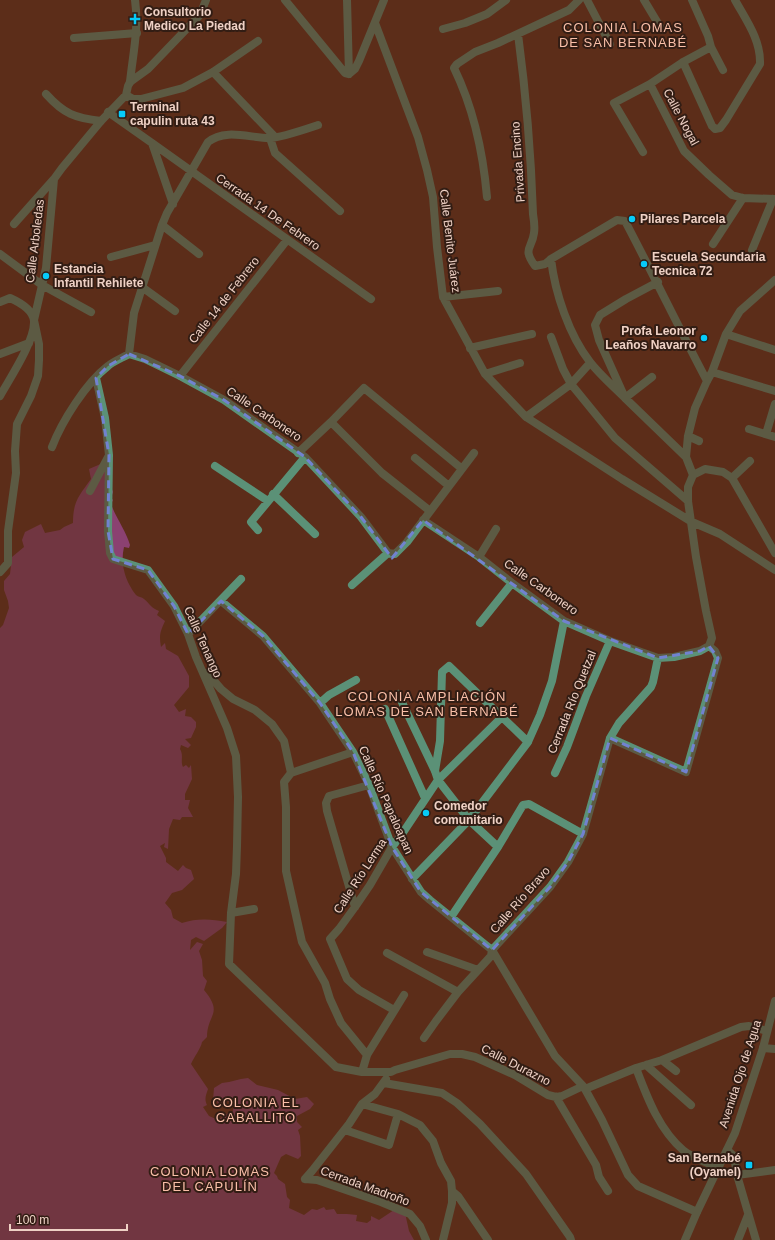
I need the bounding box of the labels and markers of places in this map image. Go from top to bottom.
place label: Consultorio Medico La Piedad [144,5,245,33]
marker: Consultorio Medico La Piedad [129,13,141,25]
place label: Terminal capulin ruta 43 [130,100,215,128]
marker: Terminal capulin ruta 43 [117,109,127,119]
place label: Pilares Parcela [640,212,726,226]
marker: Pilares Parcela [627,214,637,224]
place label: Escuela Secundaria Tecnica 72 [652,250,766,278]
marker: Escuela Secundaria Tecnica 72 [639,259,649,269]
place label: Estancia Infantil Rehilete [54,262,144,290]
marker: Estancia Infantil Rehilete [41,271,51,281]
place label: Profa Leonor Leaños Navarro [605,324,696,352]
marker: Profa Leonor Leaños Navarro [699,333,709,343]
place label: Comedor comunitario [434,799,503,827]
marker: Comedor comunitario [421,808,431,818]
place label: San Bernabé (Oyamel) [668,1151,741,1179]
marker: San Bernabé (Oyamel) [744,1160,754,1170]

